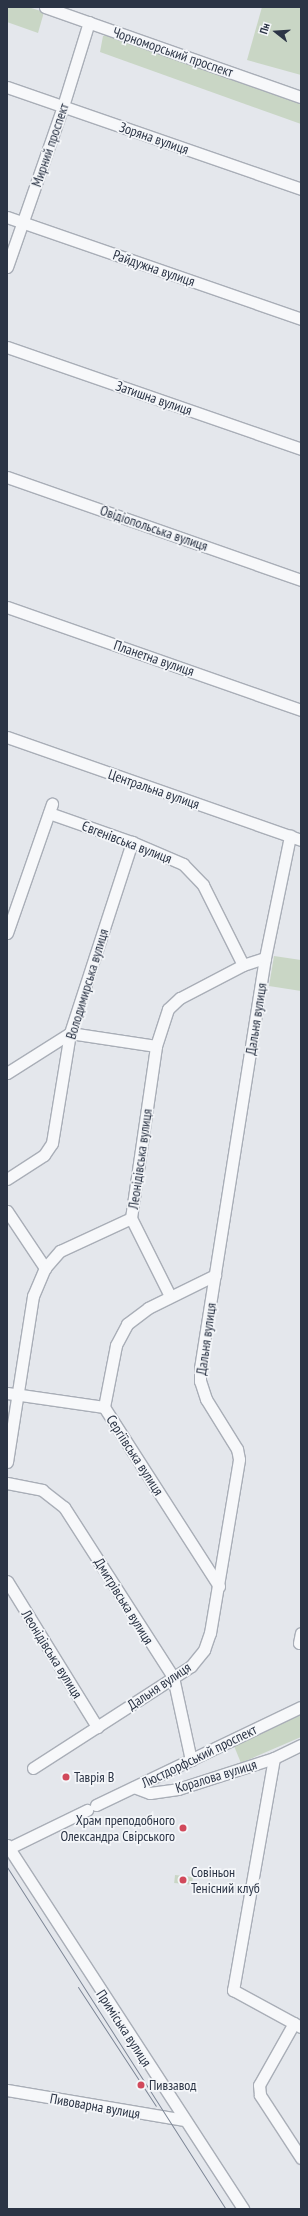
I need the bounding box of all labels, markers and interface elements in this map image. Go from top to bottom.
north arrow [256,12,296,52]
text: Пн [256,21,273,36]
street label: Чорноморський проспект [111,23,235,81]
street label: Мирний проспект [28,101,72,189]
street label: Зоряна вулиця [117,118,191,158]
street label: Райдужна вулиця [111,246,197,290]
street label: Затишна вулиця [114,377,194,419]
street label: Овідіопольська вулиця [98,502,210,554]
street label: Планетна вулиця [112,636,196,680]
street label: Центральна вулиця [106,766,202,812]
street label: Євгенівська вулиця [80,817,174,867]
street label: Володимирська вулиця [62,927,112,1041]
street label: Дальня вулиця [242,982,270,1056]
street label: Леонідівська вулиця [125,1108,155,1210]
street label: Дальня вулиця [193,1302,219,1376]
street label: Сергіївська вулиця [103,1412,167,1498]
street label: Дмитрівська вулиця [91,1555,157,1647]
street label: Леонідівська вулиця [18,1607,86,1701]
street label: Дальня вулиця [124,1659,194,1713]
street label: Люстдорфський проспект [139,1721,259,1791]
street label: Коралова вулиця [173,1756,259,1796]
place label: Таврія В [74,1769,114,1785]
marker: Таврія В [61,1772,71,1782]
place label: Храм преподобного Олександра Свірського [61,1812,175,1844]
marker: Храм преподобного Олександра Свірського [178,1823,188,1833]
place label: Совіньон Тенісний клуб [191,1864,260,1896]
marker: Совіньон Тенісний клуб [178,1875,188,1885]
street label: Приміська вулиця [93,1986,155,2070]
place label: Пивзавод [149,2077,197,2093]
marker: Пивзавод [136,2080,146,2090]
street label: Пивоварна вулиця [49,2090,141,2122]

